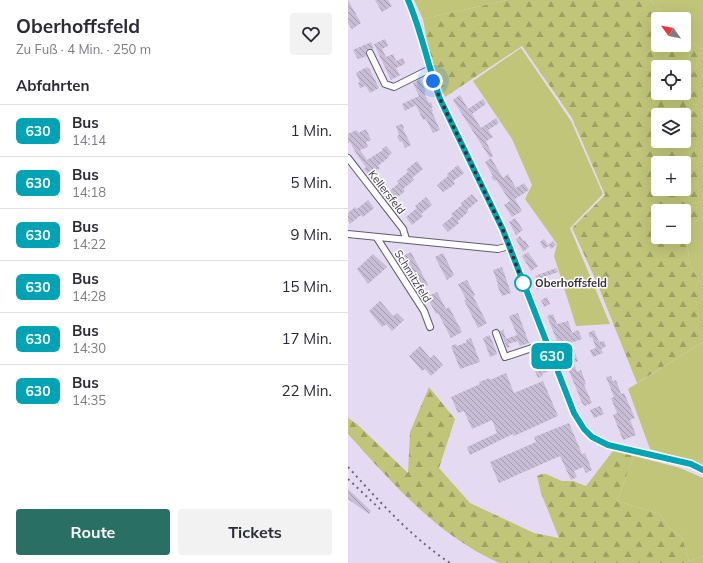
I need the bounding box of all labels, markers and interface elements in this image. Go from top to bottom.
north arrow [651,12,691,52]
map controls [651,12,691,244]
button: heart [290,13,332,55]
text: Oberhoffsfeld [16,14,140,38]
text: Zu Fuß · 4 Min. · 250 m [16,41,151,57]
button: locate [651,60,691,100]
your location [423,71,443,91]
text: Abfahrten [16,76,89,95]
button: layers [651,108,691,148]
text: Bus [72,113,99,132]
text: 1 Min. [290,121,332,140]
text: 630 [25,122,51,140]
text: 14:14 [72,132,106,148]
button: + [651,156,691,196]
text: Bus [72,165,99,184]
street label: Kellersfeld [365,167,409,217]
text: 5 Min. [290,173,332,192]
text: 630 [25,174,51,192]
text: 14:18 [72,184,106,200]
button: − [651,204,691,244]
text: Bus [72,217,99,236]
text: 9 Min. [290,225,332,244]
text: 630 [25,226,51,244]
text: 14:22 [72,236,106,252]
street label: Schmitzfeld [391,247,435,305]
text: Bus [72,269,99,288]
marker: Oberhoffsfeld [514,274,532,292]
place label: Oberhoffsfeld [535,276,607,290]
text: 15 Min. [281,277,332,296]
text: 630 [25,278,51,296]
text: 14:28 [72,288,106,304]
text: Bus [72,321,99,340]
text: 17 Min. [281,329,332,348]
text: 630 [25,330,51,348]
text: 14:30 [72,340,106,356]
line badge: 630 [529,343,575,369]
text: 630 [539,347,565,365]
text: Bus [72,373,99,392]
text: 22 Min. [281,381,332,400]
text: 630 [25,382,51,400]
text: 14:35 [72,392,106,408]
button: Route [16,509,170,555]
button: Tickets [178,509,332,555]

